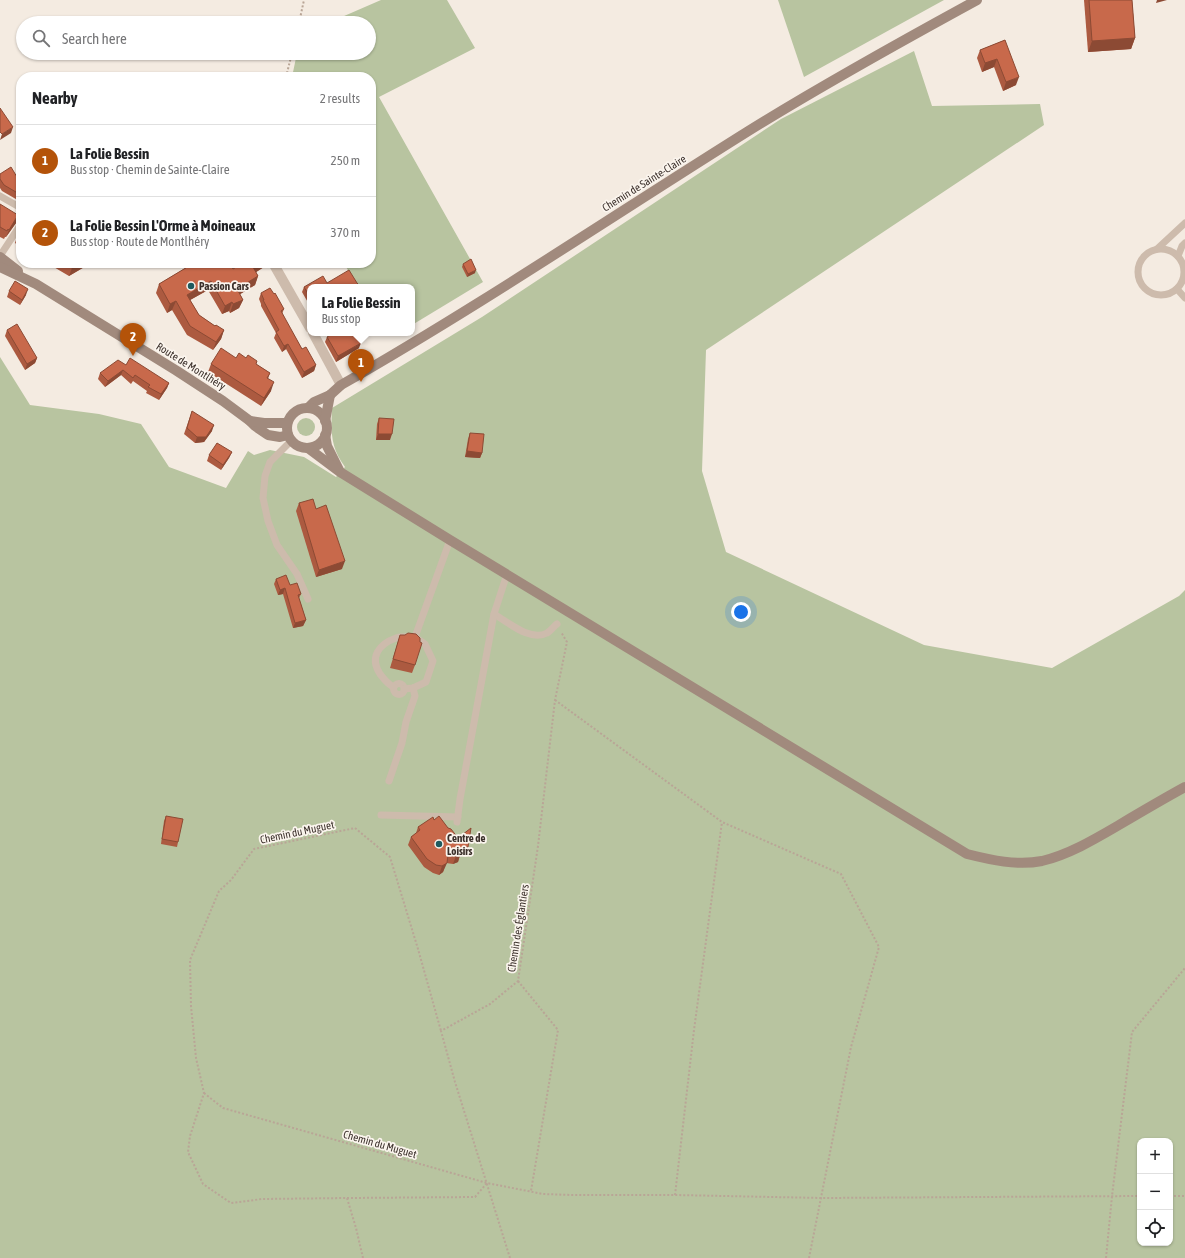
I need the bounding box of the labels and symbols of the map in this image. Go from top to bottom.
street label: Chemin de Sainte-Claire [600,152,688,214]
place label: Passion Cars [199,280,249,292]
marker: Passion Cars [186,281,196,291]
pin: 2 [120,323,146,356]
street label: Route de Montlhéry [154,340,228,392]
pin: 1 [348,349,374,382]
your location [731,602,751,622]
street label: Chemin du Muguet [259,818,335,846]
place label: Centre de Loisirs [447,832,485,857]
marker: Centre de Loisirs [434,839,444,849]
street label: Chemin des Églantiers [505,883,531,973]
street label: Chemin du Muguet [342,1128,418,1160]

